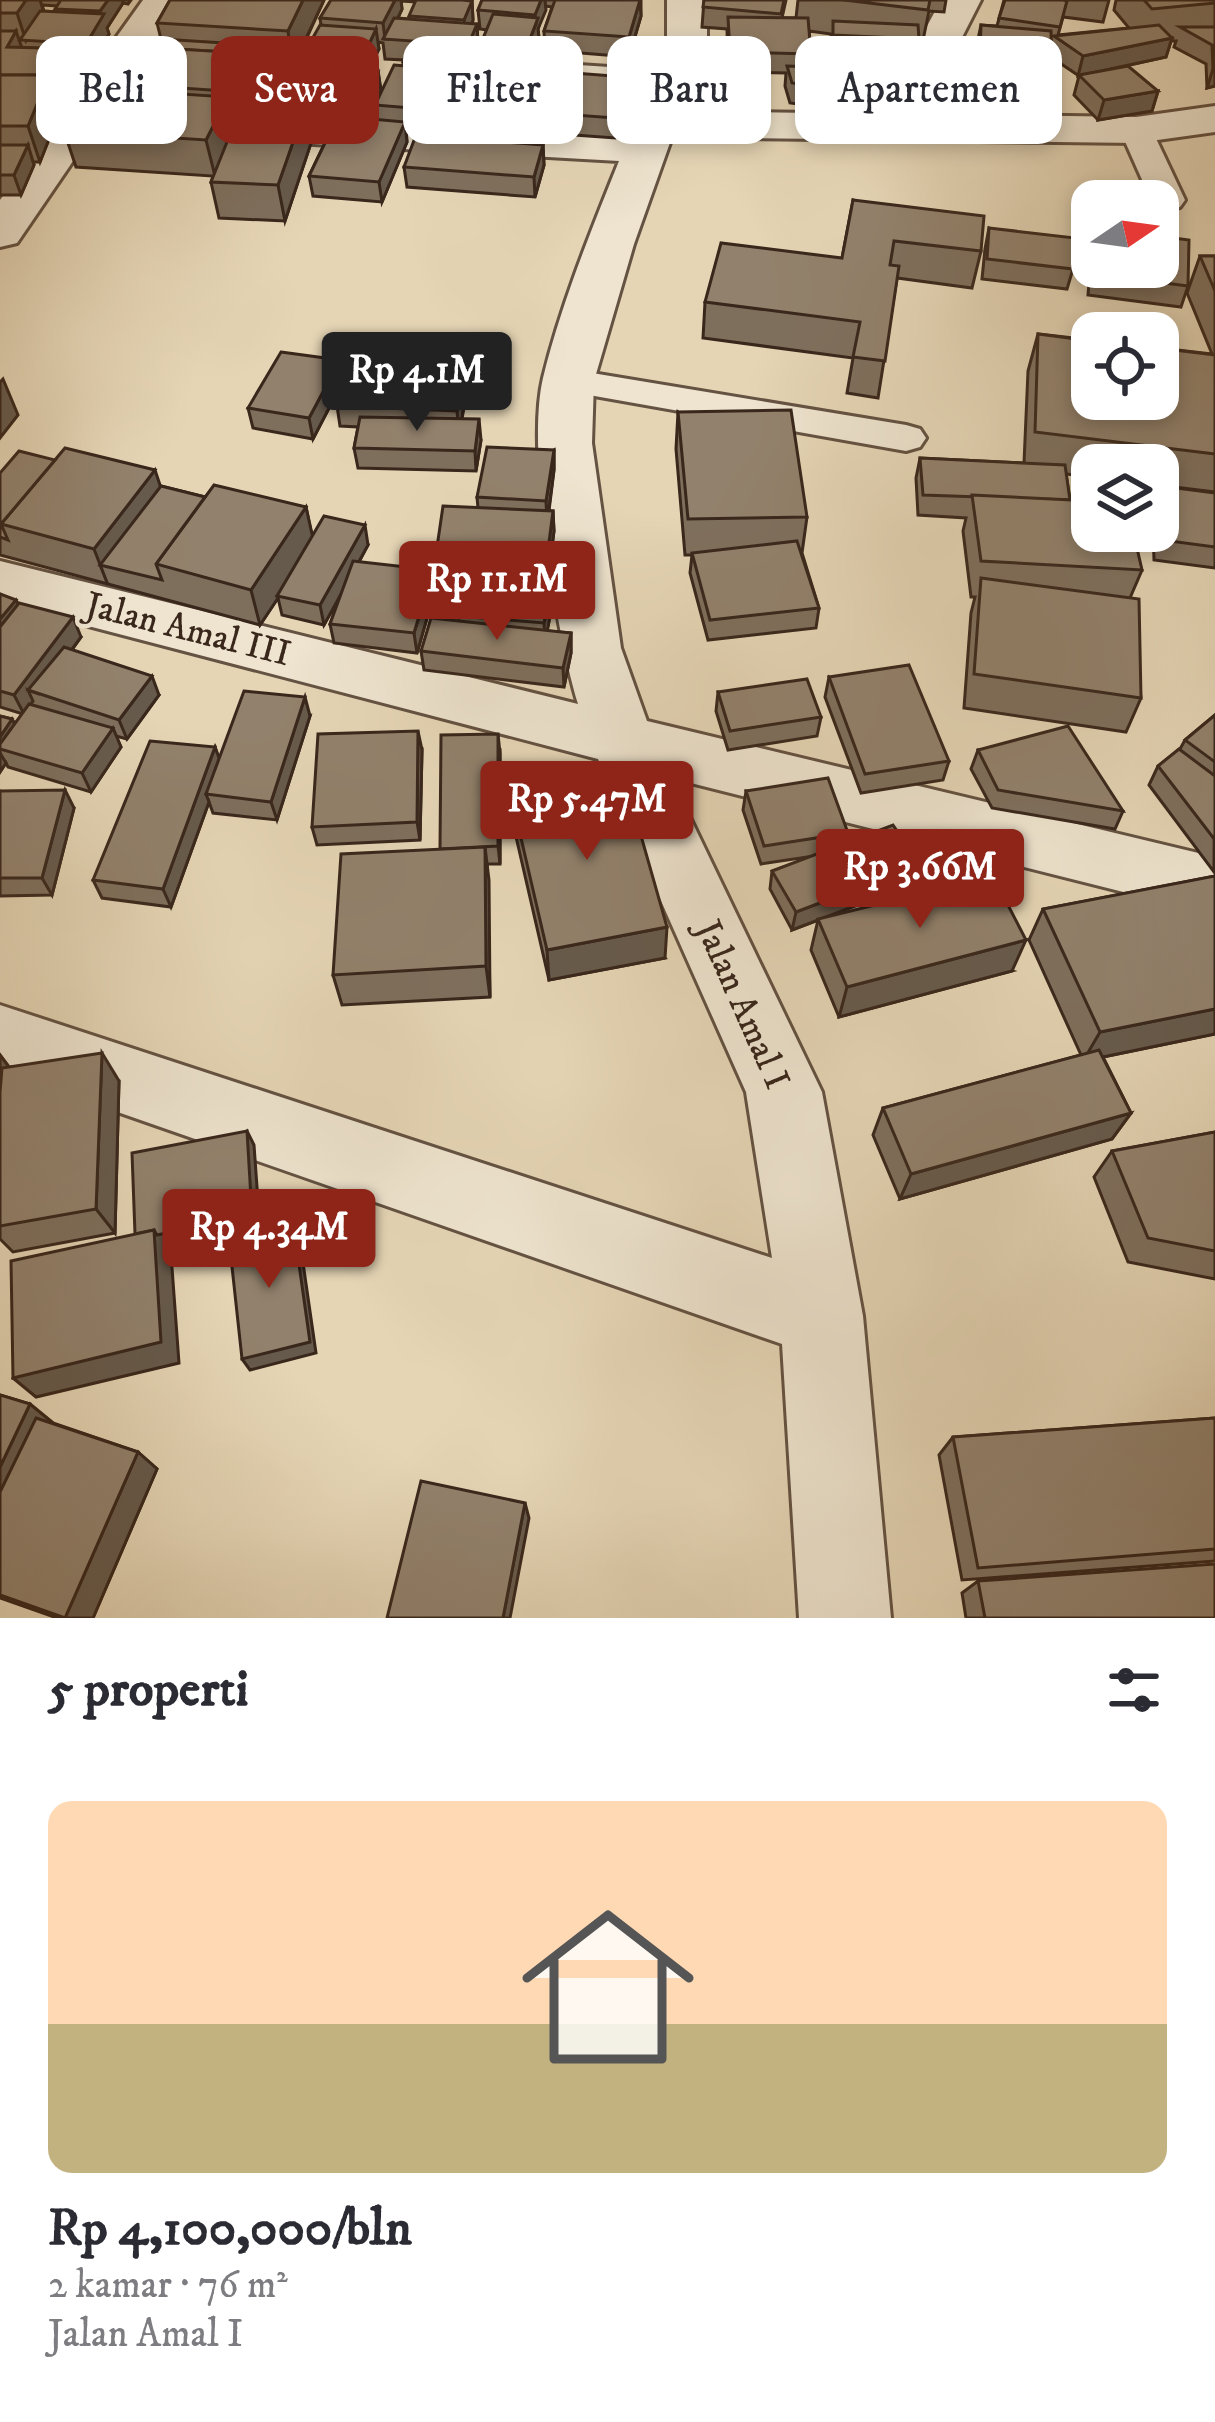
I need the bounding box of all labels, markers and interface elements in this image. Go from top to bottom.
chip: Beli [36,36,187,144]
chip: Sewa [211,36,379,144]
chip: Filter [403,36,583,144]
chip: Baru [607,36,771,144]
chip: Apartemen [795,36,1062,144]
north arrow [1071,180,1179,288]
map controls [1071,180,1179,552]
button: locate [1071,312,1179,420]
pin: Rp 4.1M [306,332,528,434]
text: Rp 4.1M [349,346,485,395]
button: layers [1071,444,1179,552]
pin: Rp 11.1M [373,541,621,643]
text: Rp 11.1M [426,555,568,604]
street label: Jalan Amal III [78,582,295,677]
pin: Rp 5.47M [463,761,711,863]
text: Rp 5.47M [507,775,667,824]
pin: Rp 3.66M [796,829,1044,931]
text: Rp 3.66M [843,843,997,892]
street label: Jalan Amal I [684,911,799,1096]
pin: Rp 4.34M [145,1189,393,1291]
text: Rp 4.34M [189,1203,349,1252]
icon: filters [1101,1657,1167,1723]
text: 5 properti [48,1658,249,1722]
icon: home [500,1879,716,2095]
text: Rp 4,100,000/bln [48,2197,412,2261]
text: 2 kamar · 76 m² [48,2261,288,2310]
text: Jalan Amal I [48,2310,243,2359]

